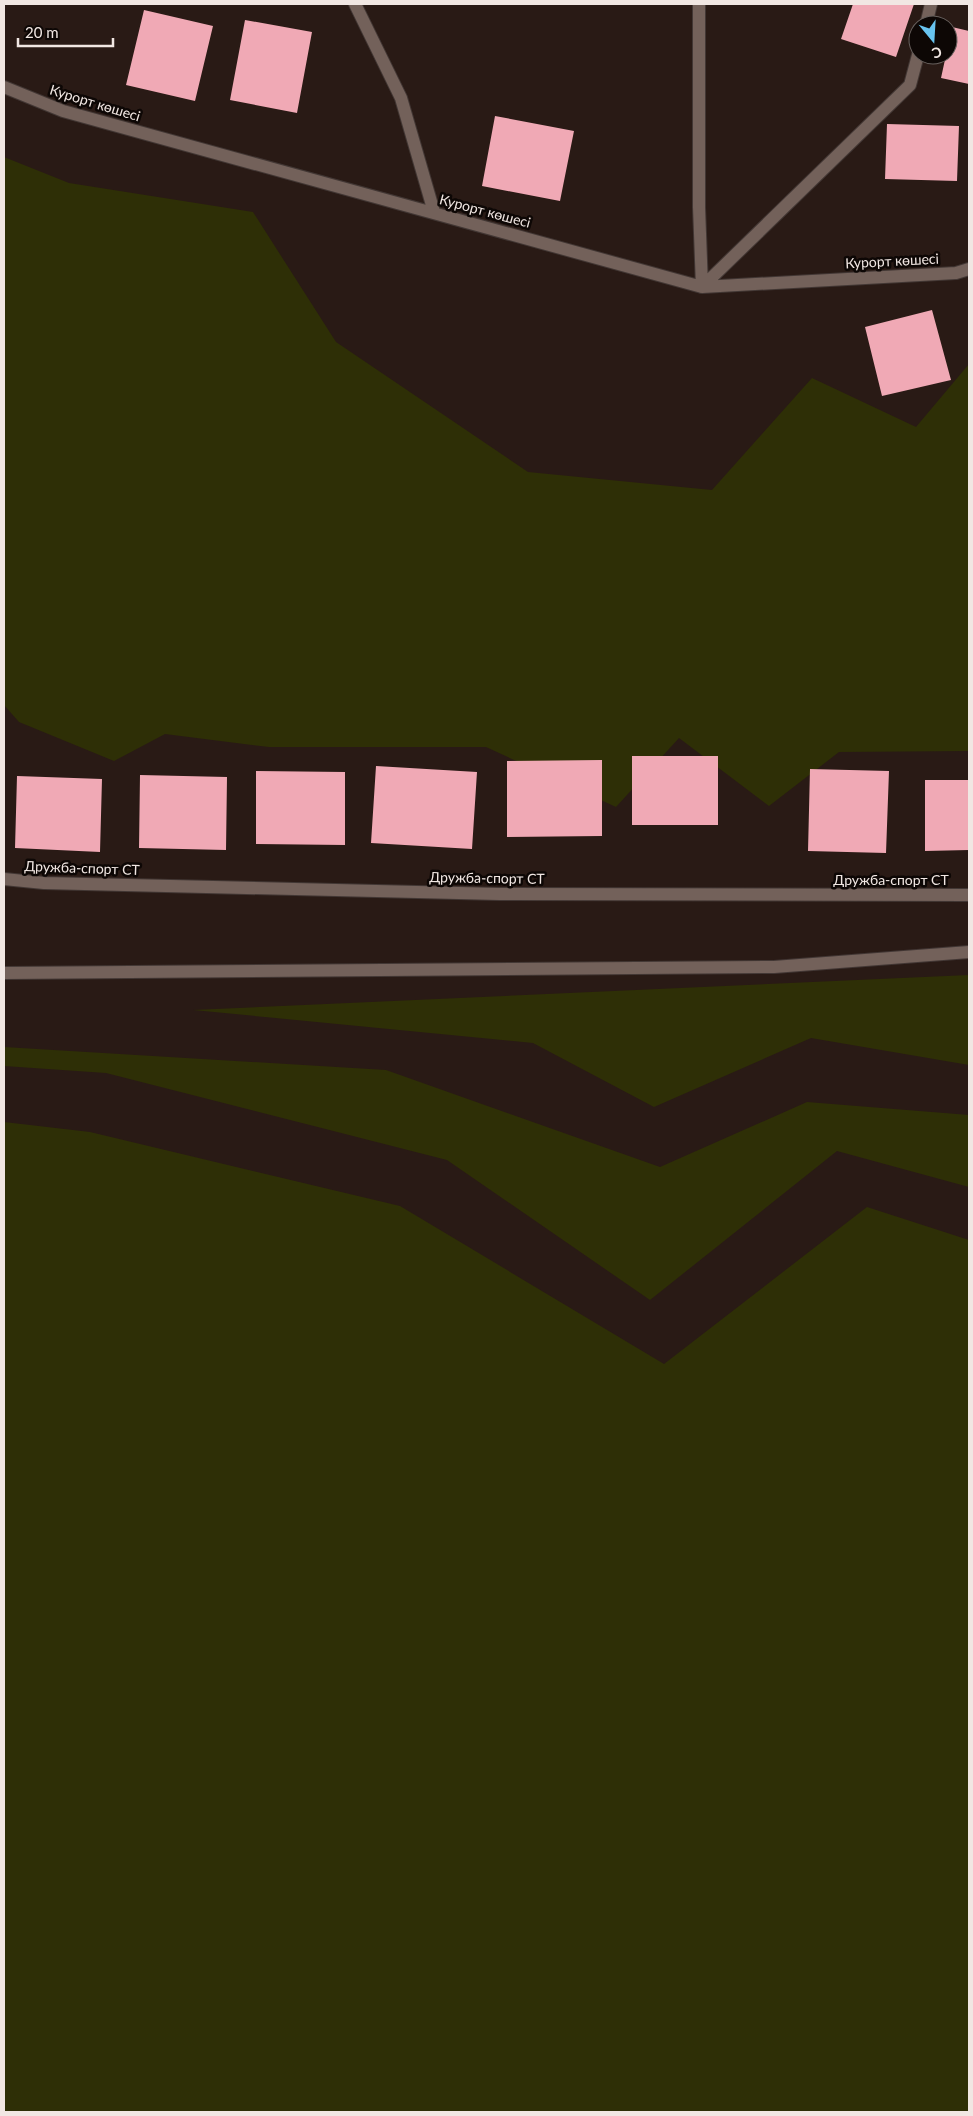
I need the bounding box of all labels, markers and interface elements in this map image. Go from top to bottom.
scale bar [18,15,112,47]
north arrow [908,15,958,65]
text: 20 m [25,23,59,41]
text: С [929,43,944,63]
street label: Курорт көшесі [48,81,142,124]
street label: Курорт көшесі [438,190,533,231]
street label: Курорт көшесі [845,250,939,271]
street label: Дружба-спорт СТ [24,857,141,878]
street label: Дружба-спорт СТ [429,868,546,887]
street label: Дружба-спорт СТ [833,871,949,888]

